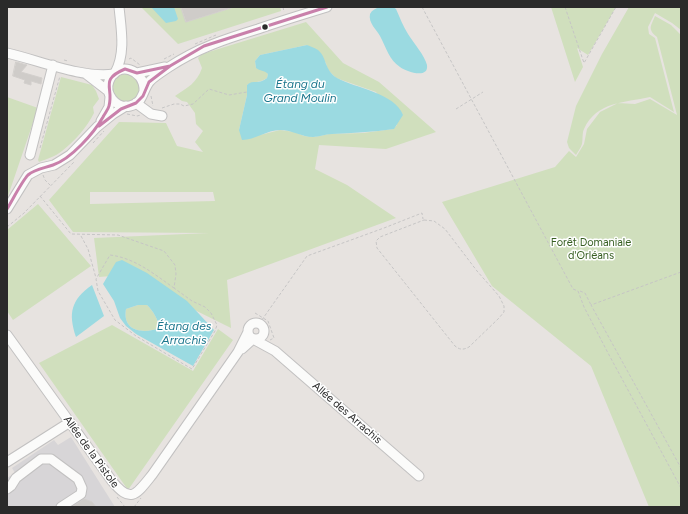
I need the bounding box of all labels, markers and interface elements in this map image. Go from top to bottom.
unlabelled marker [260,22,270,32]
water label: Étang du Grand Moulin [264,77,336,105]
park label: Forêt Domaniale d'Orléans [551,236,631,262]
water label: Étang des Arrachis [157,319,211,347]
street label: Allée des Arrachis [310,379,384,447]
street label: Allée de la Pistole [60,413,122,491]

